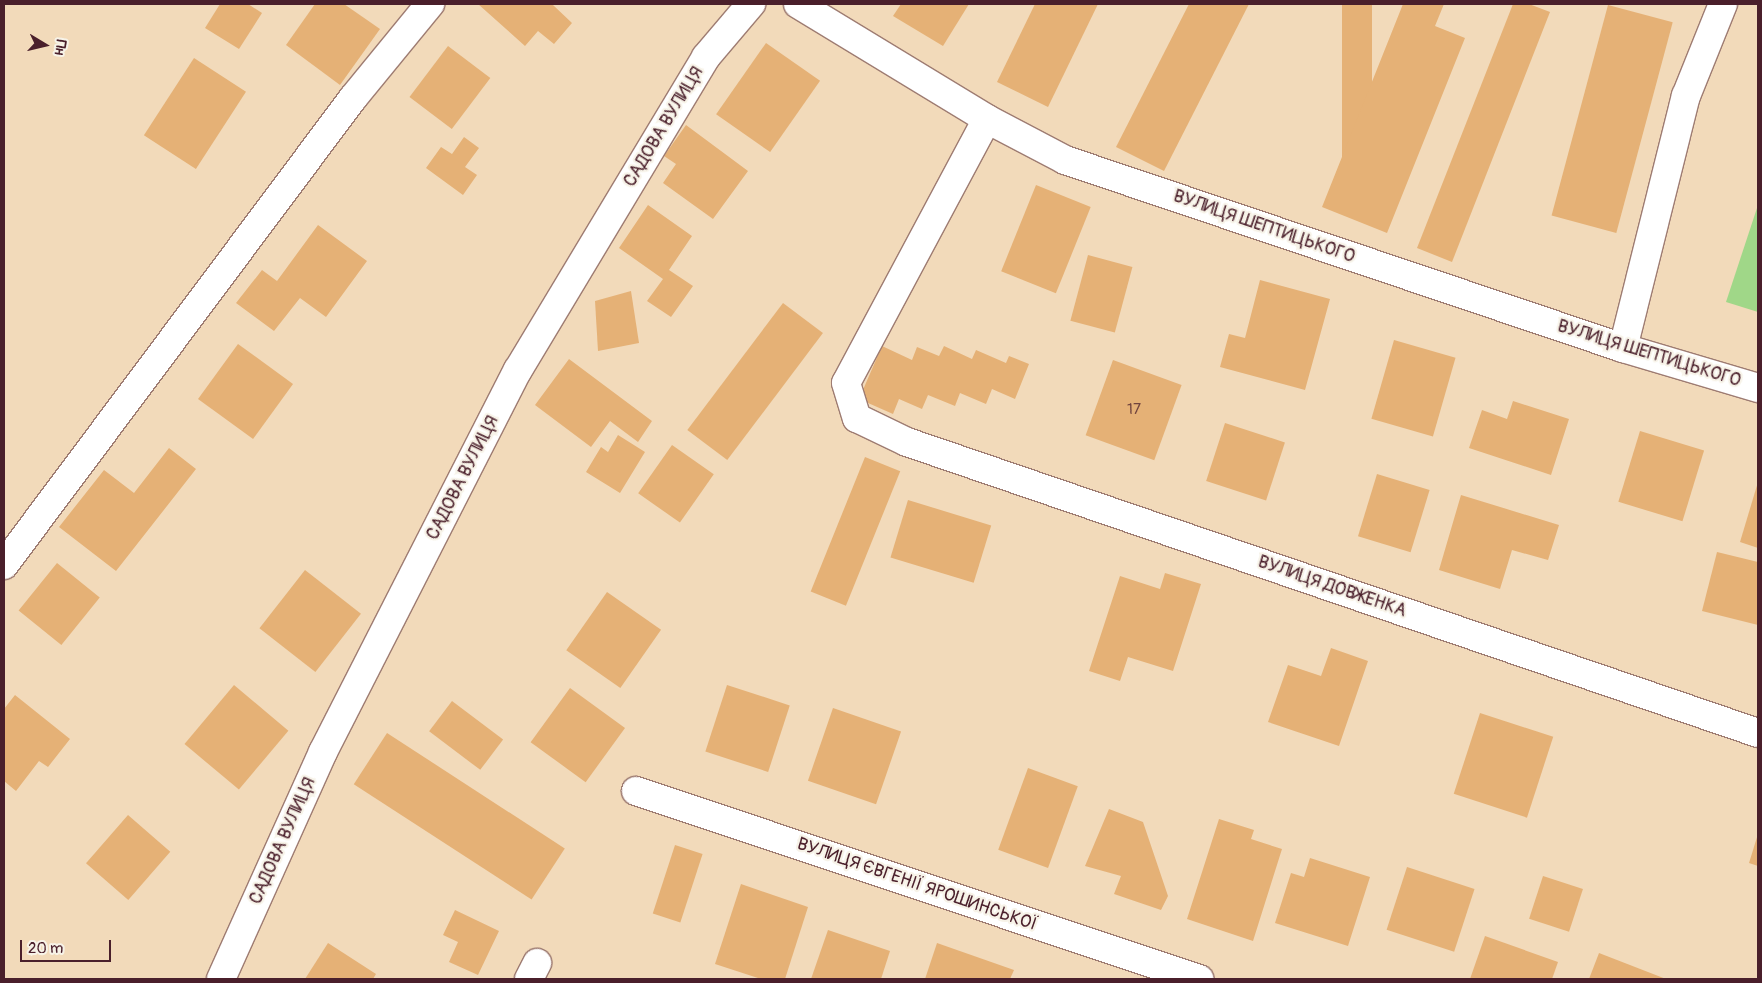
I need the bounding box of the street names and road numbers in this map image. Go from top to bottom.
street label: САДОВА ВУЛИЦЯ [620,63,708,191]
street label: ВУЛИЦЯ ШЕПТИЦЬКОГО [1170,186,1358,268]
street label: ВУЛИЦЯ ШЕПТИЦЬКОГО [1555,316,1743,392]
street label: САДОВА ВУЛИЦЯ [422,412,504,544]
street label: ВУЛИЦЯ ДОВЖЕНКА [1255,551,1409,623]
street label: САДОВА ВУЛИЦЯ [245,774,321,908]
street label: ВУЛИЦЯ ЄВГЕНІЇ ЯРОШИНСЬКОЇ [794,834,1040,936]

